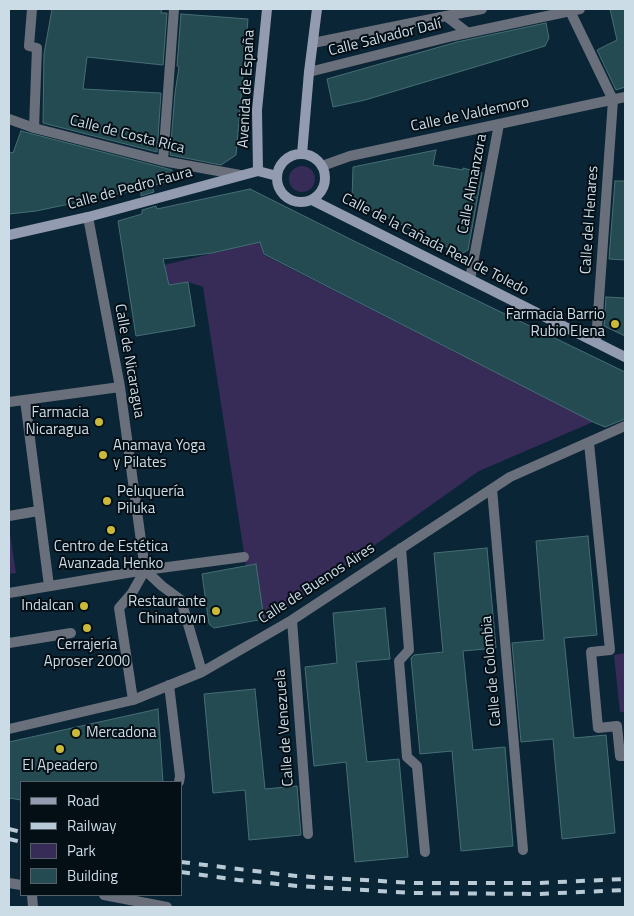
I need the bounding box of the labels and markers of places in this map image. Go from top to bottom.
place label: Farmacia Barrio Rubio Elena [506,306,605,341]
marker: Farmacia Barrio Rubio Elena [609,318,621,330]
place label: Farmacia Nicaragua [26,404,89,439]
marker: Farmacia Nicaragua [93,416,105,428]
place label: Anamaya Yoga y Pilates [113,437,206,472]
marker: Anamaya Yoga y Pilates [97,449,109,461]
place label: Peluquería Piluka [117,483,184,518]
marker: Peluquería Piluka [101,495,113,507]
marker: Centro de Estética Avanzada Henko [105,524,117,536]
place label: Centro de Estética Avanzada Henko [54,538,168,573]
place label: Restaurante Chinatown [128,593,206,628]
place label: Indalcan [21,597,74,615]
marker: Indalcan [78,600,90,612]
marker: Restaurante Chinatown [210,605,222,617]
marker: Cerrajería Aproser 2000 [81,622,93,634]
place label: Cerrajería Aproser 2000 [44,636,130,671]
place label: Mercadona [86,724,157,742]
marker: Mercadona [70,727,82,739]
marker: El Apeadero [54,743,66,755]
place label: El Apeadero [22,757,98,775]

